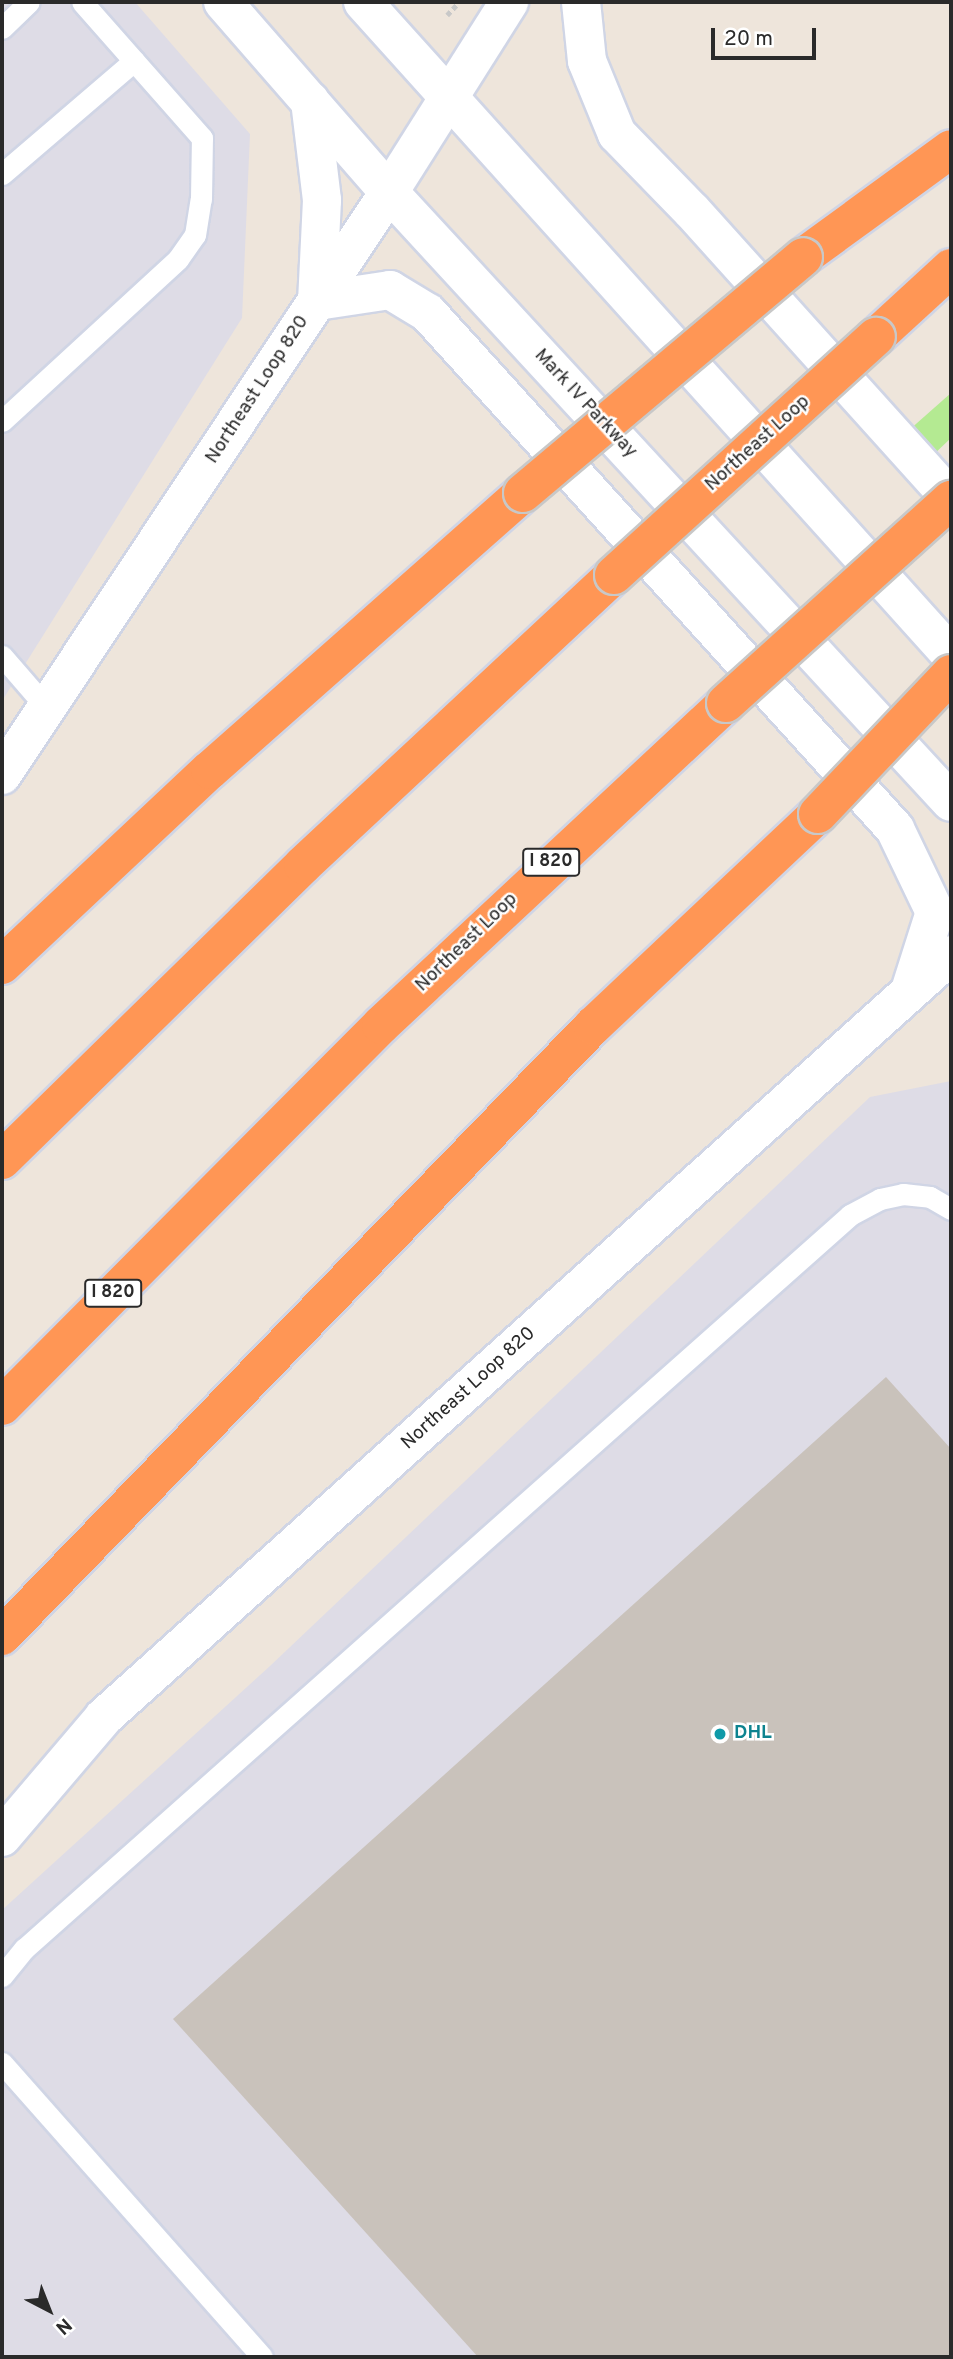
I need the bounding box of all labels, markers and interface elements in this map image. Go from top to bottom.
scale bar [715,14,820,58]
text: 20 m [724,26,773,53]
street label: Northeast Loop 820 [202,312,314,468]
street label: Mark IV Parkway [528,345,642,463]
street label: Northeast Loop [701,391,815,497]
road number: I 820 [521,848,581,876]
street label: Northeast Loop [411,889,523,997]
road number: I 820 [83,1278,143,1308]
street label: Northeast Loop 820 [397,1323,541,1455]
place label: DHL [734,1723,772,1745]
marker: DHL [712,1726,728,1742]
north arrow [14,2275,84,2345]
text: N [50,2312,76,2339]

